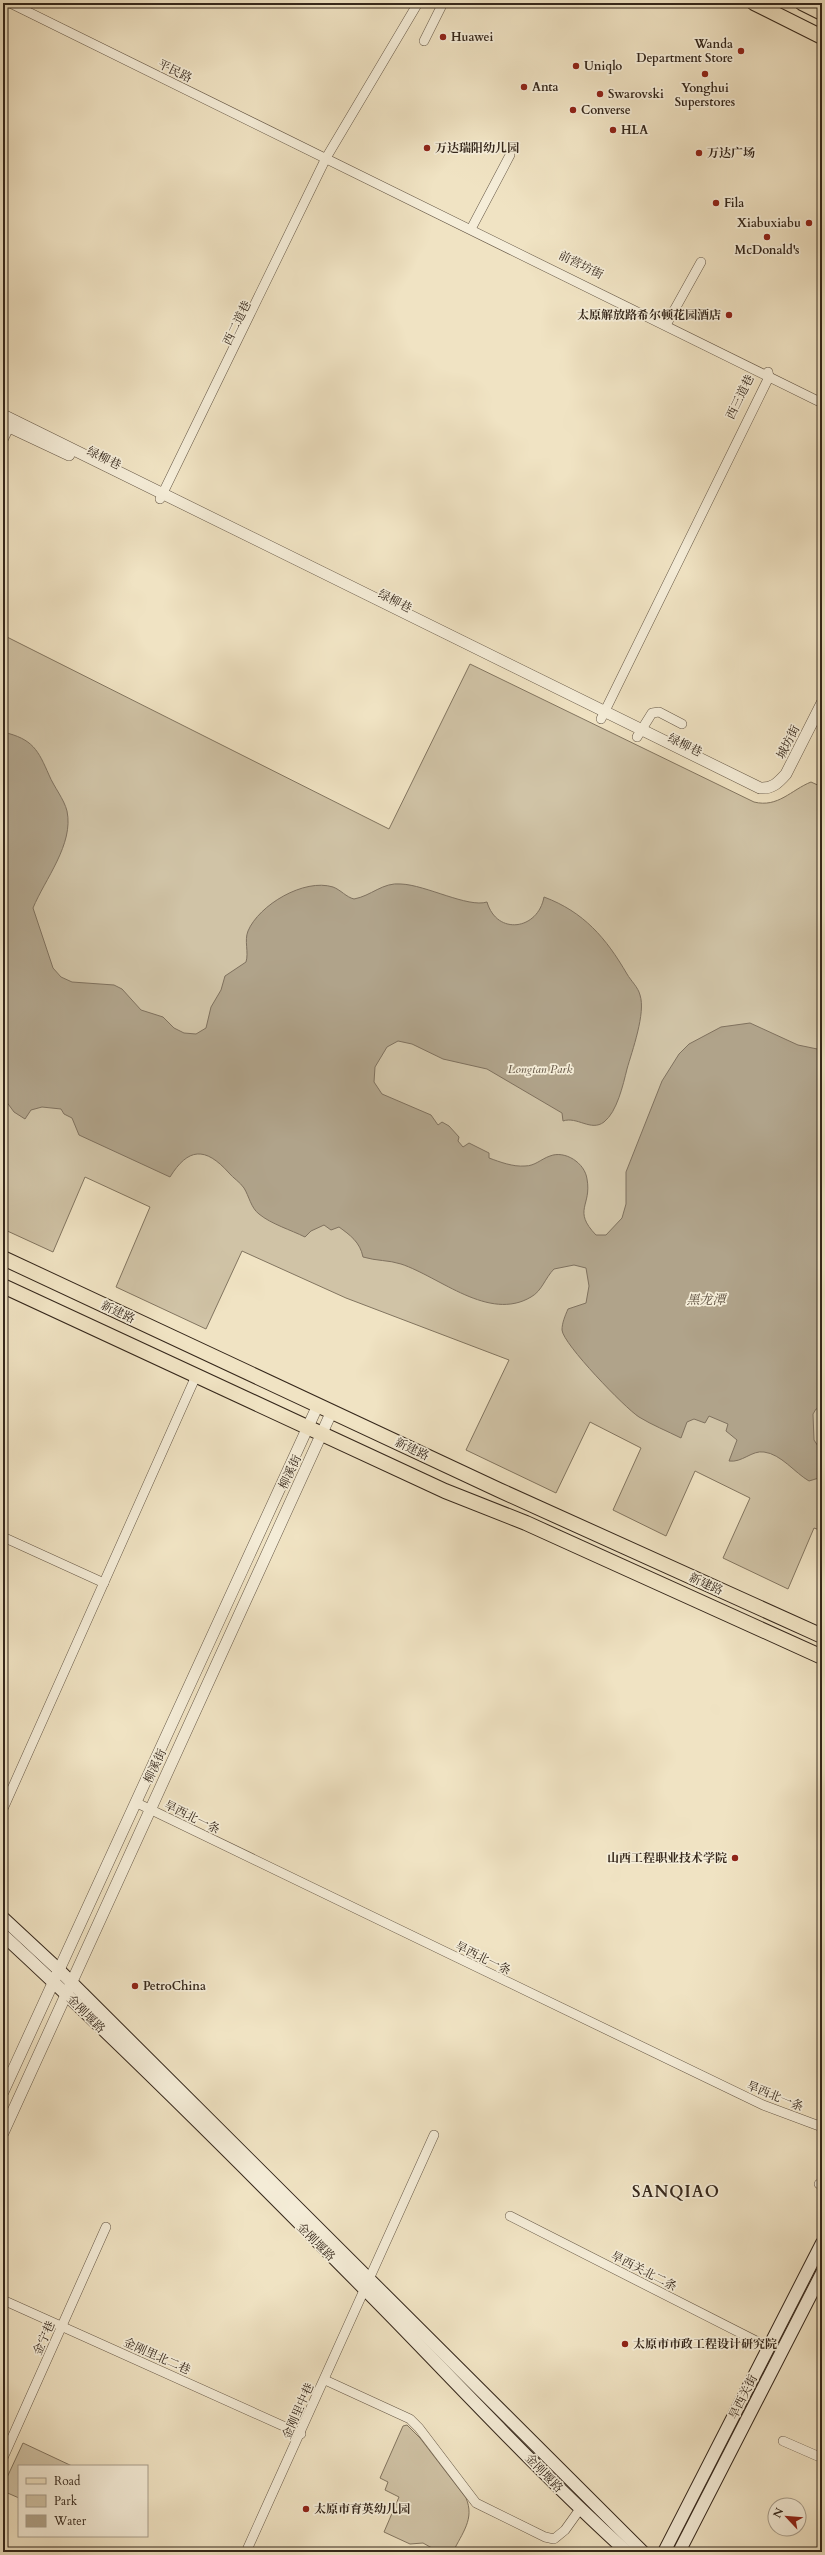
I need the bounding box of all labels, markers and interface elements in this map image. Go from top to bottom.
place label: Huawei [451,29,493,45]
marker: Huawei [438,32,448,42]
place label: Wanda Department Store [636,36,733,66]
marker: Wanda Department Store [736,46,746,56]
street label: 平民路 [155,56,195,86]
place label: Uniqlo [584,58,622,74]
marker: Uniqlo [571,61,581,71]
marker: Yonghui Superstores [700,69,710,79]
place label: Anta [532,79,559,95]
place label: Yonghui Superstores [675,80,735,110]
marker: Anta [519,82,529,92]
place label: Swarovski [608,86,664,102]
marker: Swarovski [595,89,605,99]
place label: Converse [581,102,631,118]
marker: Converse [568,105,578,115]
place label: HLA [621,122,648,138]
marker: HLA [608,125,618,135]
place label: 万达瑞阳幼儿园 [435,140,519,156]
marker: 万达瑞阳幼儿园 [422,143,432,153]
place label: 万达广场 [707,145,755,161]
marker: 万达广场 [694,148,704,158]
place label: Fila [724,195,744,211]
marker: Fila [711,198,721,208]
place label: Xiabuxiabu [737,215,801,231]
marker: Xiabuxiabu [804,218,814,228]
marker: McDonald's [762,232,772,242]
place label: McDonald's [735,242,799,258]
street label: 前营坊街 [556,247,607,283]
street label: 西二道巷 [219,298,255,348]
place label: 太原解放路希尔顿花园酒店 [577,307,721,323]
marker: 太原解放路希尔顿花园酒店 [724,310,734,320]
street label: 西三道巷 [722,372,758,422]
street label: 绿柳巷 [84,443,124,473]
street label: 绿柳巷 [375,586,415,616]
street label: 城坊街 [773,721,804,762]
street label: 绿柳巷 [665,730,705,760]
park label: Longtan Park [508,1061,572,1077]
water label: 黑龙潭 [686,1291,727,1309]
street label: 新建路 [98,1297,138,1327]
street label: 新建路 [392,1434,432,1464]
street label: 柳溪街 [275,1451,305,1492]
street label: 新建路 [686,1569,726,1599]
street label: 柳溪街 [140,1745,170,1786]
street label: 旱西北一条 [162,1797,222,1837]
place label: 山西工程职业技术学院 [607,1850,727,1866]
marker: 山西工程职业技术学院 [730,1853,740,1863]
street label: 旱西北一条 [453,1938,513,1978]
place label: PetroChina [143,1978,206,1994]
marker: PetroChina [130,1981,140,1991]
street label: 金刚堰路 [63,1991,109,2037]
street label: 旱西北一条 [744,2077,806,2115]
district label: SANQIAO [632,2181,720,2203]
street label: 金刚堰路 [293,2219,339,2265]
street label: 旱西关北二条 [608,2248,680,2294]
street label: 金宁巷 [29,2318,59,2358]
street label: 金刚里北二巷 [121,2334,193,2378]
place label: 太原市市政工程设计研究院 [633,2336,777,2352]
marker: 太原市市政工程设计研究院 [620,2339,630,2349]
street label: 旱西关街 [725,2371,761,2422]
street label: 金刚里中巷 [278,2380,318,2442]
street label: 金刚堰路 [522,2450,566,2496]
legend [18,2465,148,2537]
text: Road [54,2473,81,2489]
text: Park [54,2493,78,2509]
north arrow [767,2497,807,2537]
place label: 太原市育英幼儿园 [314,2501,410,2517]
marker: 太原市育英幼儿园 [301,2504,311,2514]
text: N [770,2505,787,2520]
text: Water [53,2513,87,2529]

